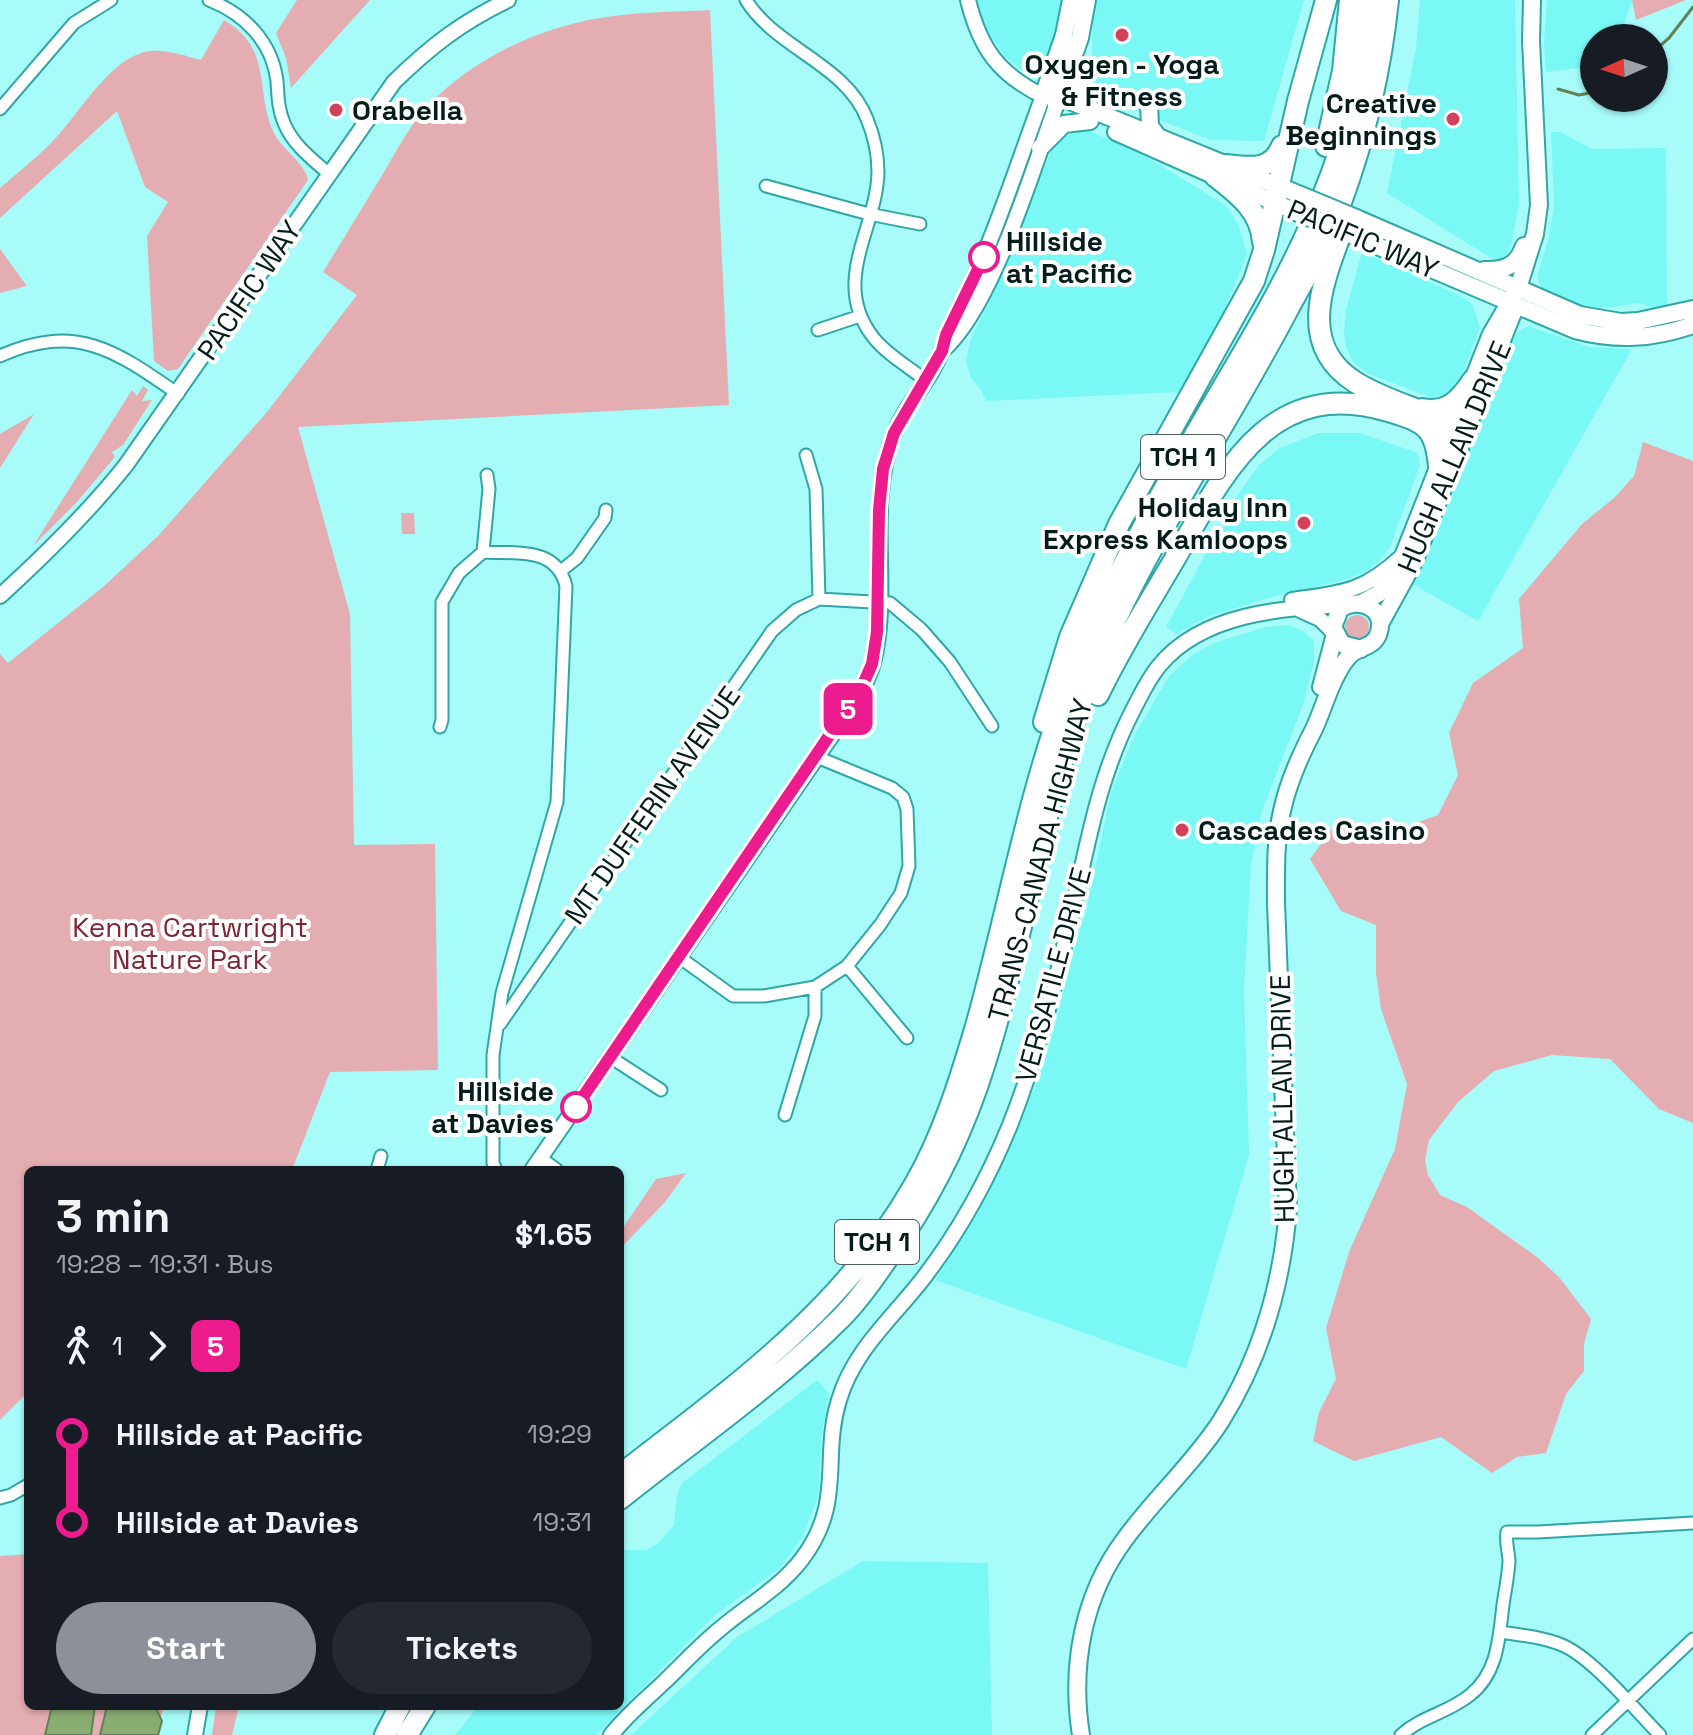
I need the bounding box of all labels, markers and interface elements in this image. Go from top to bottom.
north arrow [1580,24,1668,112]
map controls [1580,24,1668,112]
marker: Oxygen - Yoga & Fitness [1113,26,1131,44]
place label: Oxygen - Yoga & Fitness [1025,46,1219,114]
place label: Creative Beginnings [1285,85,1437,153]
place label: Orabella [352,92,463,128]
marker: Orabella [327,101,345,119]
marker: Creative Beginnings [1444,110,1462,128]
street label: PACIFIC WAY [1282,191,1444,287]
street label: PACIFIC WAY [189,213,309,367]
place label: Hillside at Pacific [1006,223,1133,291]
marker: Hillside at Pacific [969,242,999,272]
street label: HUGH ALLAN DRIVE [1389,336,1519,578]
road number: TCH 1 [1141,435,1225,479]
place label: Holiday Inn Express Kamloops [1043,489,1288,557]
marker: Holiday Inn Express Kamloops [1295,514,1313,532]
street label: MT DUFFERIN AVENUE [556,679,748,931]
line badge: 5 [822,683,874,735]
text: 5 [840,691,856,727]
street label: TRANS-CANADA HIGHWAY [980,694,1100,1026]
place label: Cascades Casino [1198,812,1426,848]
marker: Cascades Casino [1173,821,1191,839]
street label: VERSATILE DRIVE [1007,864,1099,1086]
park label: Kenna Cartwright Nature Park [72,909,308,977]
street label: HUGH ALLAN DRIVE [1262,974,1302,1224]
place label: Hillside at Davies [431,1073,554,1141]
marker: Hillside at Davies [561,1092,591,1122]
text: 3 min [56,1189,170,1245]
text: $1.65 [515,1215,592,1254]
road number: TCH 1 [835,1220,919,1264]
text: 19:28 – 19:31 · Bus [56,1247,273,1281]
icon: walk [56,1324,100,1368]
icon: forward [135,1324,179,1368]
text: 5 [207,1328,224,1364]
text: 1 [112,1329,123,1363]
text: Hillside at Pacific [116,1415,363,1454]
text: 19:29 [527,1417,592,1451]
text: Hillside at Davies [116,1503,359,1542]
text: 19:31 [532,1505,592,1539]
button: Start [56,1602,316,1694]
button: Tickets [332,1602,592,1694]

